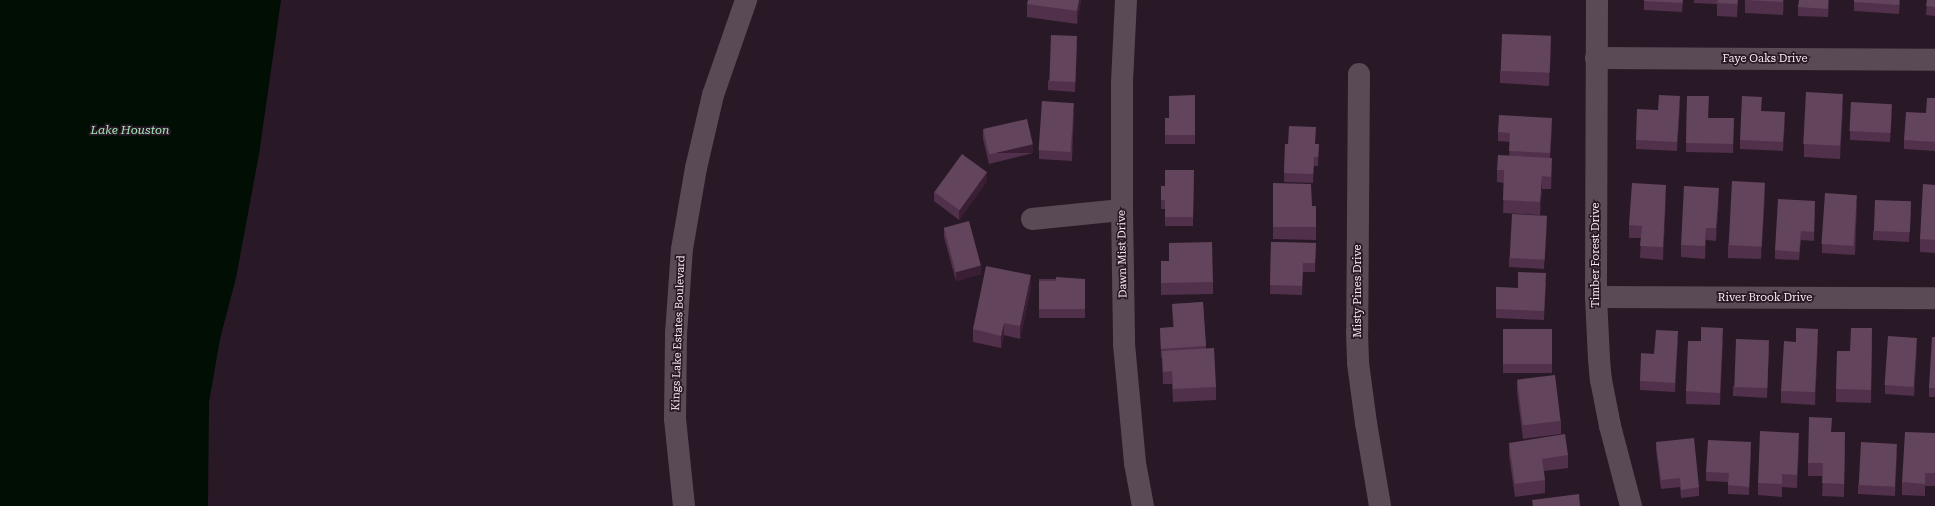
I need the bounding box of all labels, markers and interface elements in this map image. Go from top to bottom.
street label: Faye Oaks Drive [1722,52,1808,66]
water label: Lake Houston [91,124,169,138]
street label: Timber Forest Drive [1589,202,1603,308]
street label: Dawn Mist Drive [1116,210,1130,298]
street label: Misty Pines Drive [1351,244,1365,338]
street label: Kings Lake Estates Boulevard [670,255,688,411]
street label: River Brook Drive [1718,291,1812,305]

